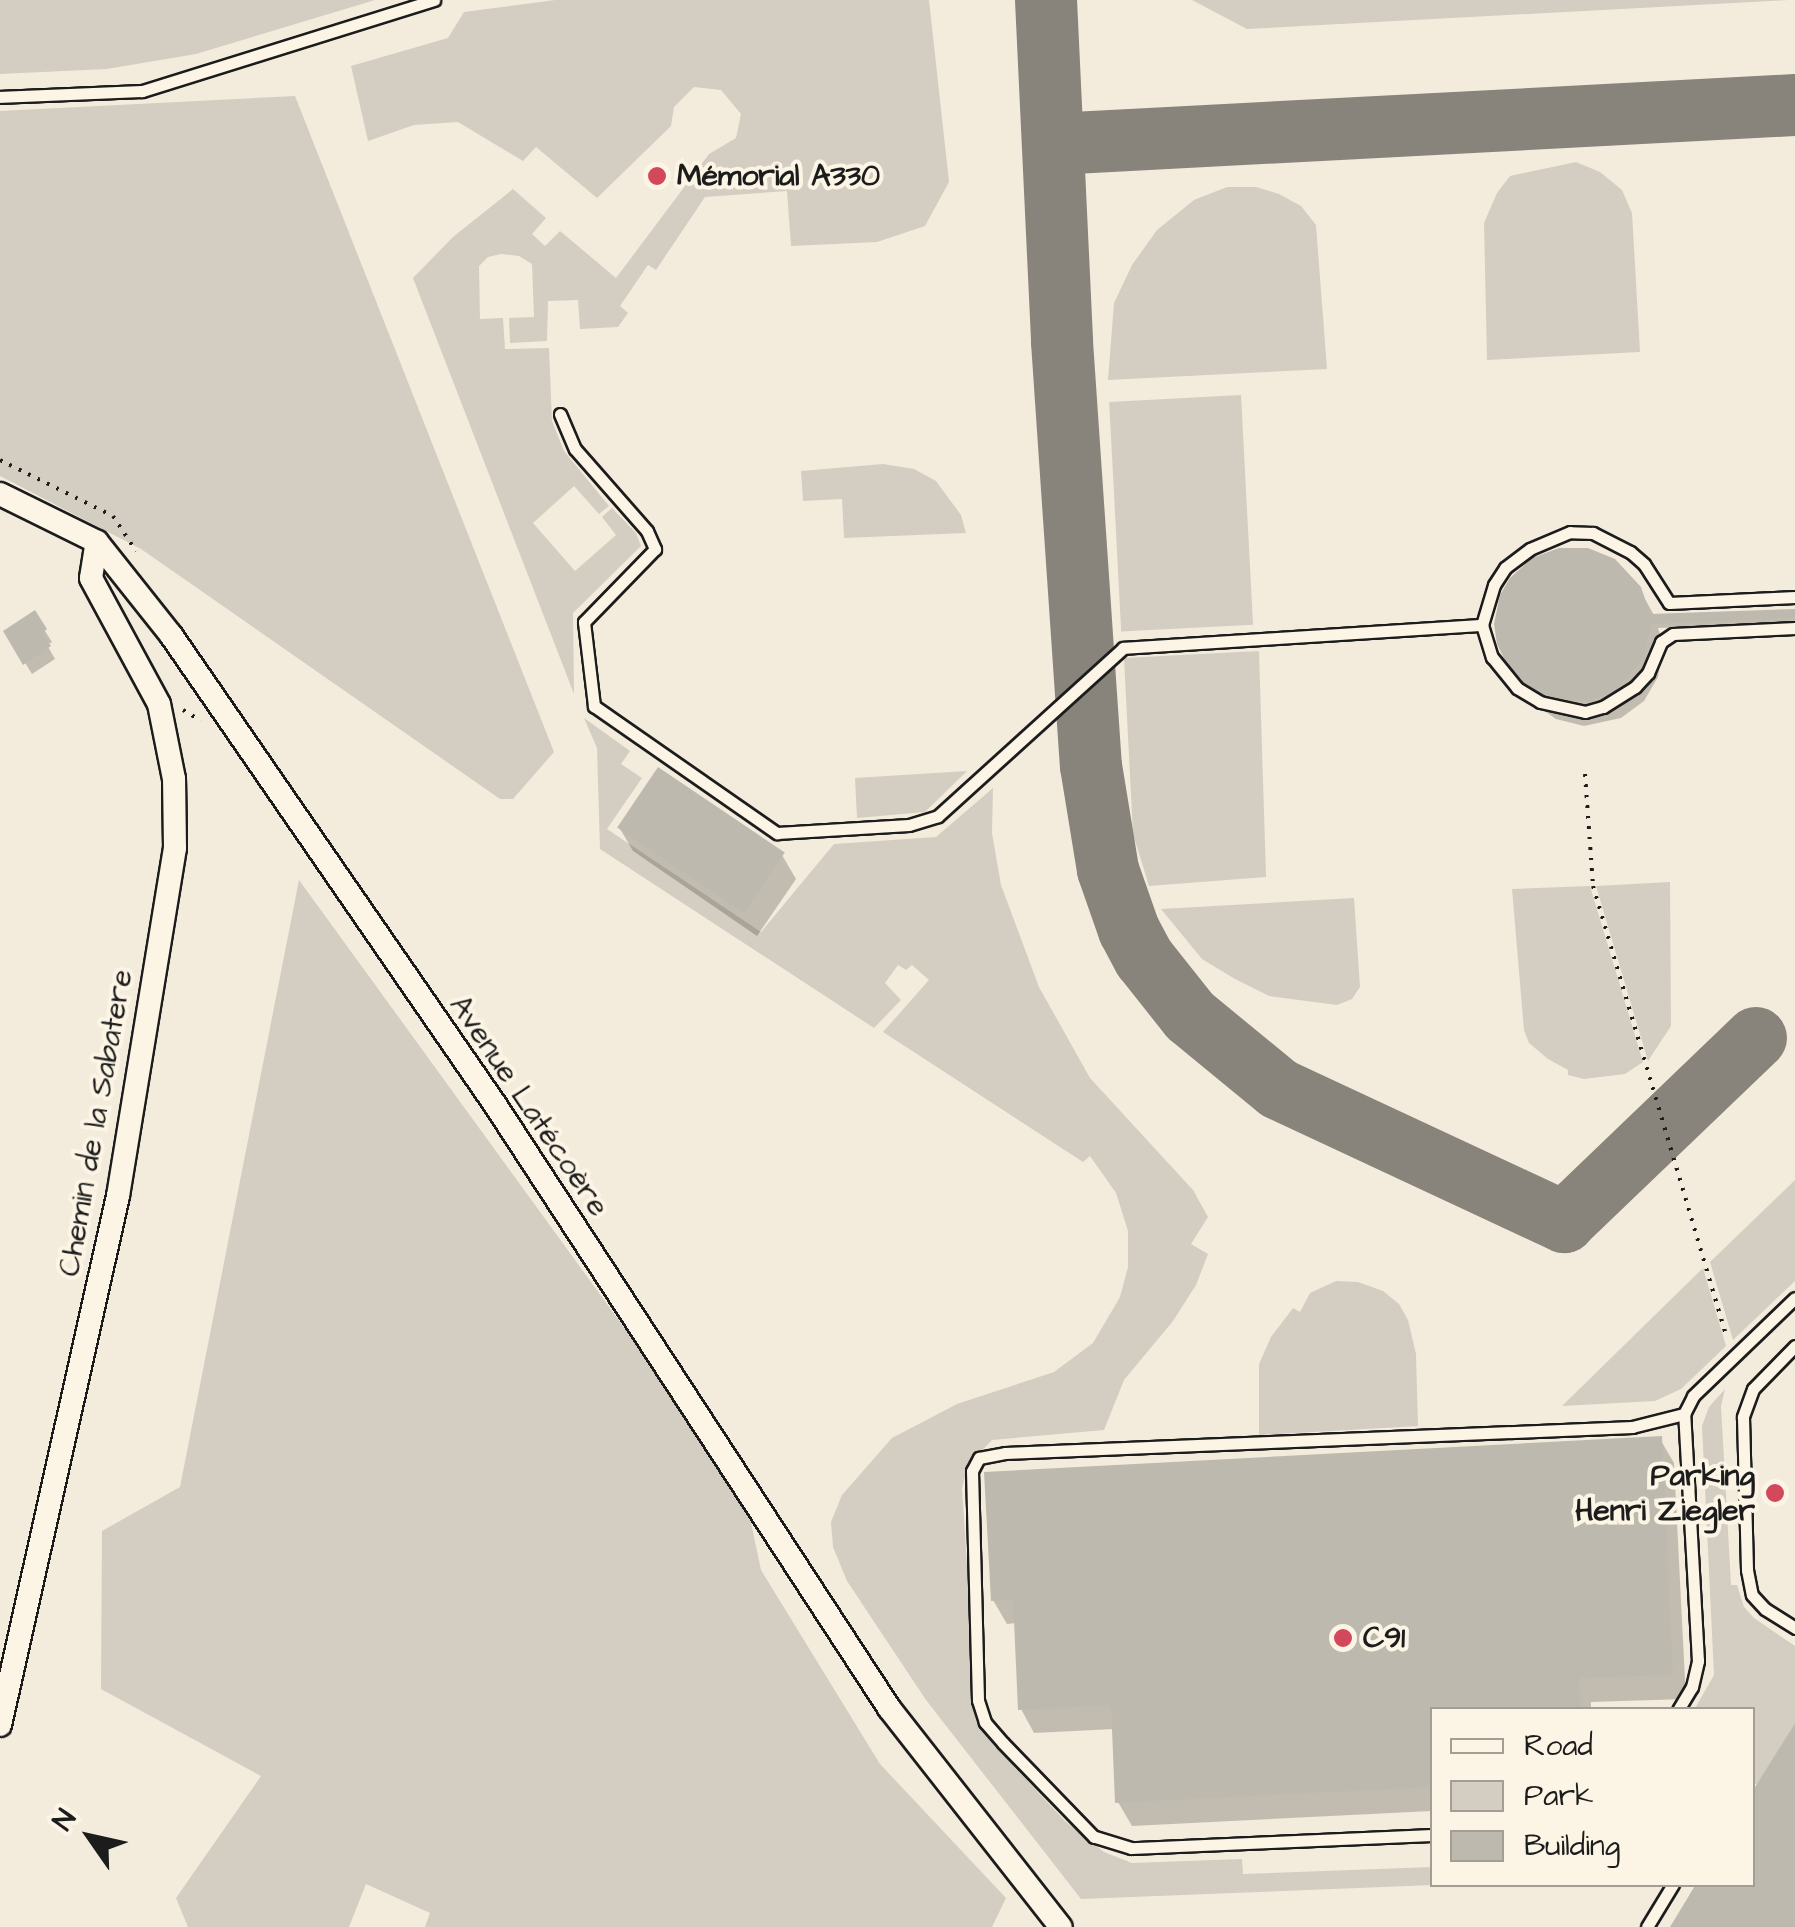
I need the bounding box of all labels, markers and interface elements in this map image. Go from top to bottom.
place label: Mémorial A330 [677,158,880,194]
marker: Mémorial A330 [646,165,668,187]
street label: Chemin de la Sabatere [51,967,141,1279]
street label: Avenue Latécoère [442,989,616,1223]
place label: Parking Henri Ziegler [1575,1458,1755,1528]
marker: Parking Henri Ziegler [1764,1482,1786,1504]
place label: C91 [1363,1620,1405,1656]
marker: C91 [1332,1627,1354,1649]
legend [1430,1707,1755,1887]
text: Road [1524,1725,1593,1767]
text: Park [1524,1775,1593,1817]
north arrow [40,1787,140,1887]
text: N [44,1802,86,1838]
text: Building [1524,1825,1620,1867]

